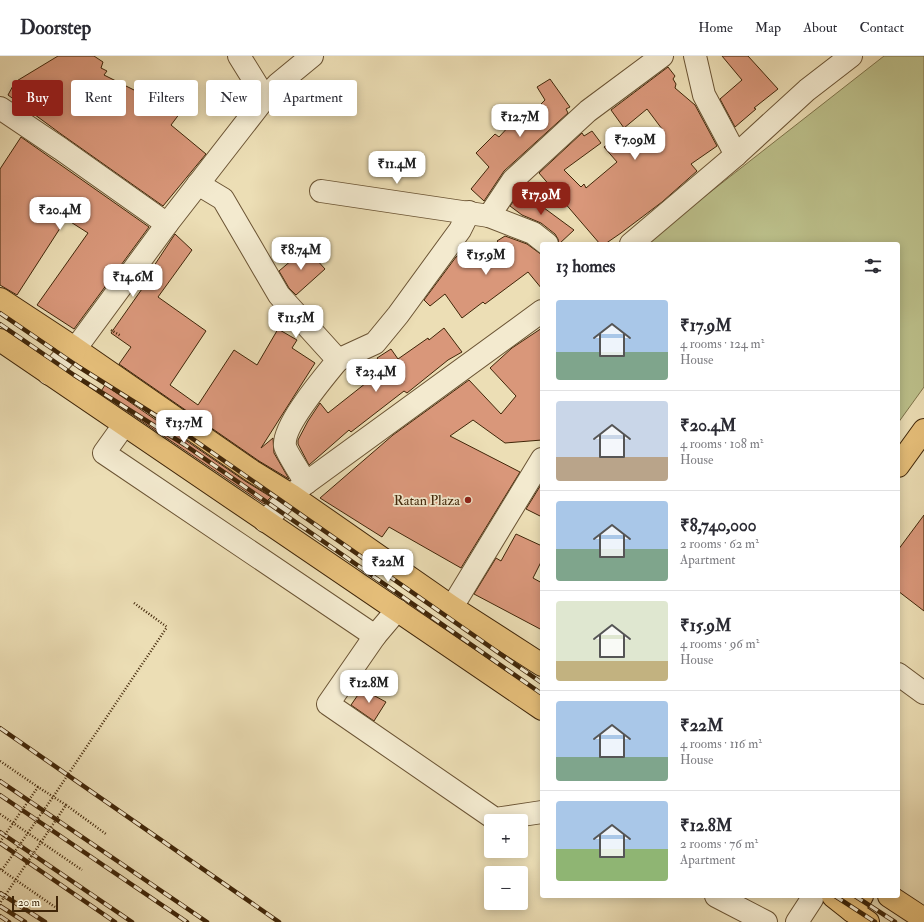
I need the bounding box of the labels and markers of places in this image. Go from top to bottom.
pin: ₹12.7M [487,104,553,138]
pin: ₹7.09M [602,127,668,161]
pin: ₹11.4M [364,151,430,185]
pin: ₹17.9M [508,182,574,216]
pin: ₹20.4M [27,197,93,231]
pin: ₹8.74M [268,237,334,271]
pin: ₹15.9M [453,242,519,276]
pin: ₹14.6M [100,264,166,298]
pin: ₹11.5M [263,305,329,339]
pin: ₹23.4M [343,359,409,393]
pin: ₹13.7M [151,410,217,444]
place label: Ratan Plaza [394,492,460,509]
marker: Ratan Plaza [463,495,473,505]
pin: ₹22M [364,549,412,583]
pin: ₹12.8M [336,670,402,704]

